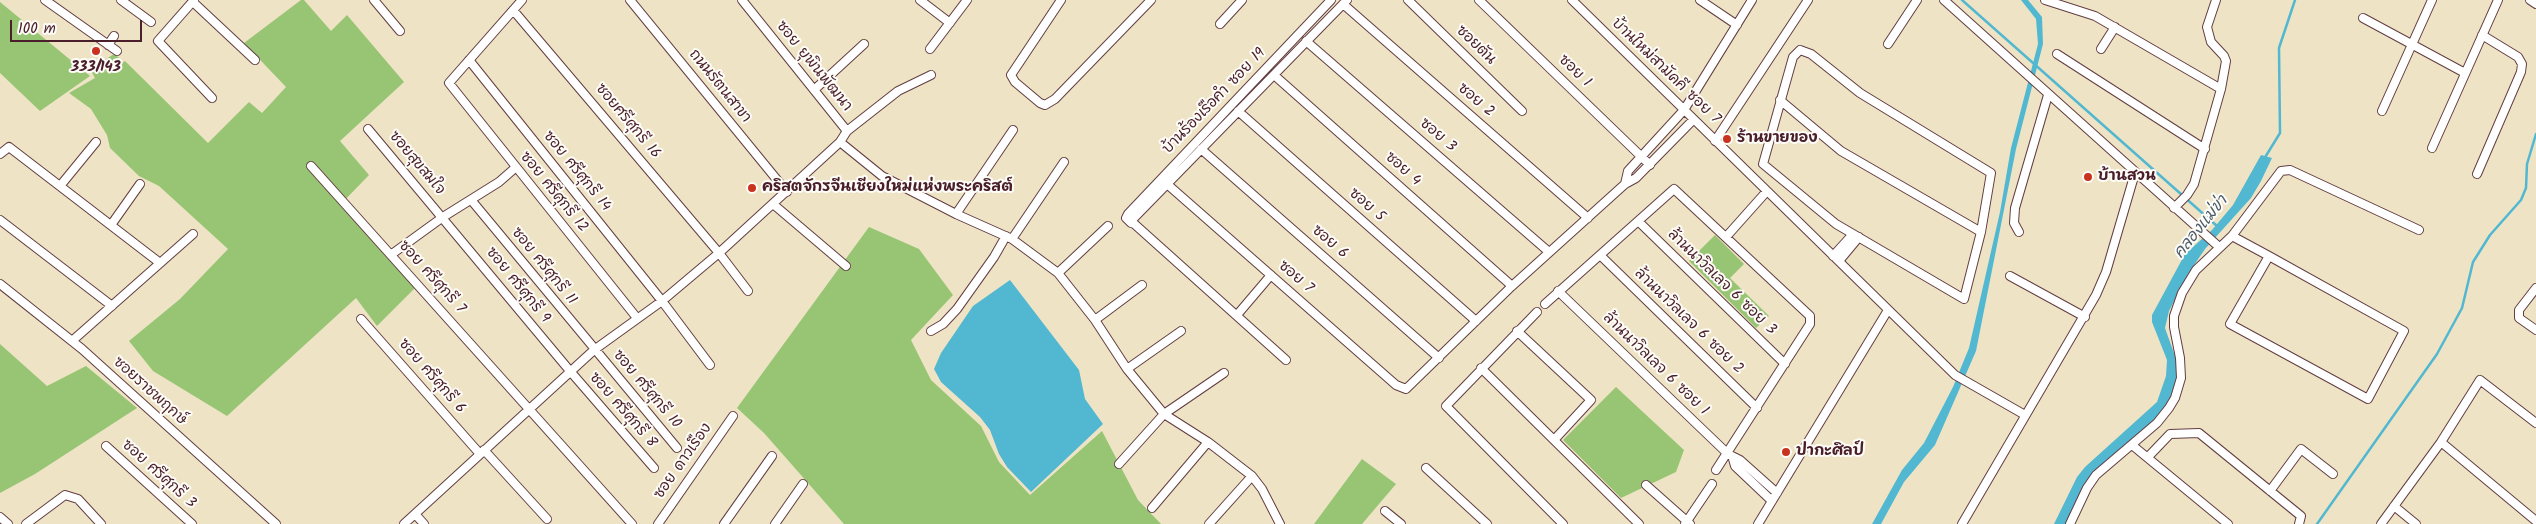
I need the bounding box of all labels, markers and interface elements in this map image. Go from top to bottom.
scale bar [12,10,145,42]
street label: บ้านใหม่สามัคคี ซอย 7 [1607,15,1723,129]
text: 100 m [18,17,56,41]
street label: ซอย ยุพินพัฒนา [771,18,855,116]
street label: ซอยตัน [1451,23,1499,69]
marker: 333/143 [90,45,102,57]
street label: บ้านร้องเรือคำ ซอย 19 [1160,45,1270,159]
street label: ถนนรัตนสาขา [684,47,754,127]
street label: ซอย 1 [1554,52,1594,92]
place label: 333/143 [71,59,121,77]
street label: ซอย 2 [1453,80,1497,122]
street label: ซอยศรีศุกรี 16 [591,81,663,163]
street label: ซอย 3 [1415,115,1459,157]
street label: ซอยสุขสมใจ [384,128,448,200]
street label: ซอย ศรีศุกรี 14 [538,128,614,216]
place label: ร้านขายของ [1737,130,1818,148]
marker: ร้านขายของ [1721,133,1733,145]
street label: ซอย ศรีศุกรี 12 [515,149,591,237]
street label: ซอย 4 [1380,149,1424,191]
place label: บ้านสวน [2098,168,2156,186]
marker: บ้านสวน [2082,171,2094,183]
place label: คริสตจักรจีนเชียงใหม่แห่งพระคริสต์ [762,179,1013,197]
marker: คริสตจักรจีนเชียงใหม่แห่งพระคริสต์ [746,182,758,194]
street label: ซอย 5 [1344,185,1388,227]
water label: คลองแม่ข่า [2171,193,2233,263]
street label: ซอย 6 [1307,222,1351,264]
street label: ซอย ศรีศุกรี 11 [506,225,580,309]
street label: ล้านนาวิลเลจ 6 ซอย 3 [1663,226,1779,340]
street label: ซอย ศรีศุกรี 7 [394,238,468,318]
street label: ซอย ศรีศุกรี 9 [481,245,553,327]
street label: ซอย 7 [1274,258,1316,298]
street label: ล้านนาวิลเลจ 6 ซอย 2 [1630,265,1746,379]
street label: ล้านนาวิลเลจ 6 ซอย 1 [1598,310,1712,420]
street label: ซอย ศรีศุกรี 6 [394,336,468,418]
street label: ซอย ศรีศุกรี 10 [608,347,684,433]
street label: ซอยราชพฤกษ์ [108,354,190,430]
street label: ซอย ศรีศุกรี 8 [584,370,660,452]
street label: ซอย ดาวเรือง [651,421,717,503]
street label: ซอย ศรีศุกรี 3 [117,437,199,513]
place label: ปากะศิลป์ [1796,443,1864,461]
marker: ปากะศิลป์ [1780,446,1792,458]

